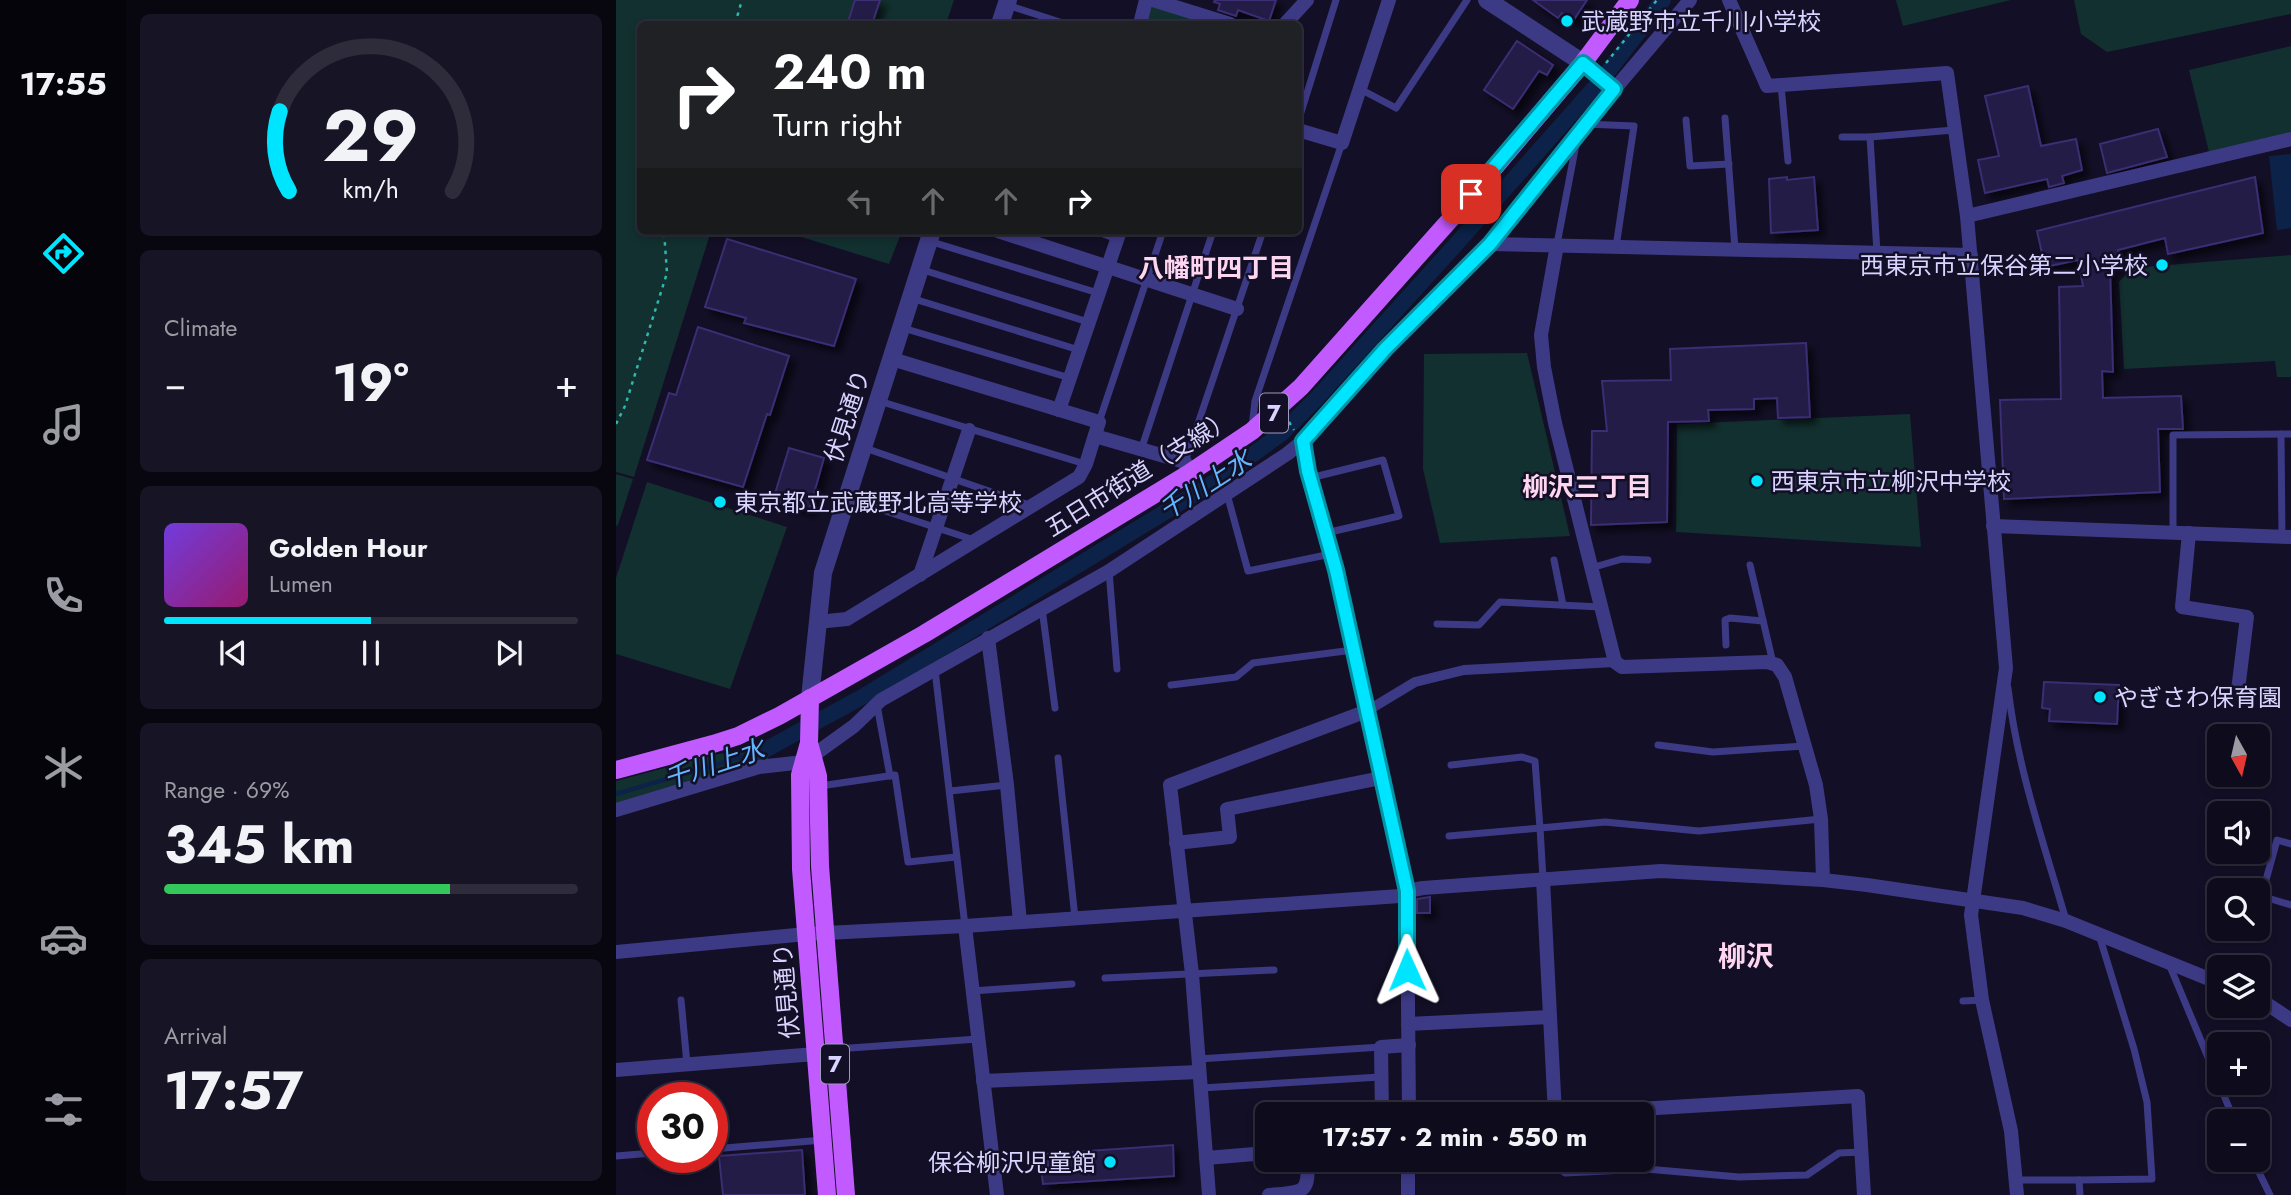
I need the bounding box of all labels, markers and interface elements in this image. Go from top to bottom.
place label: 武蔵野市立千川小学校 [1581,4,1821,39]
marker: 武蔵野市立千川小学校 [1559,13,1575,29]
text: 240 m [773,37,927,107]
icon: right [658,49,749,140]
text: 17:55 [19,61,107,107]
text: 29 [323,83,419,188]
text: Turn right [773,102,902,148]
pin [1441,164,1501,224]
text: km/h [343,171,399,207]
icon: arrive [1452,175,1490,213]
icon: left [841,182,879,220]
icon: ahead [914,182,952,220]
icon: ahead [987,182,1025,220]
icon: right [1060,182,1098,220]
icon: directions [39,229,88,278]
place label: 西東京市立保谷第二小学校 [1860,248,2148,283]
district label: 八幡町四丁目 [1138,249,1294,287]
marker: 西東京市立保谷第二小学校 [2154,257,2170,273]
text: Climate [164,311,237,345]
text: 19° [332,345,409,421]
text: − [164,356,186,411]
text: + [555,356,578,411]
street label: 伏見通り [816,365,878,467]
road number: 7 [1260,394,1288,432]
icon: music [39,400,88,449]
street label: 五日市街道（支線） [1038,401,1240,545]
water label: 千川上水 [1151,439,1261,529]
place label: 西東京市立柳沢中学校 [1771,464,2011,499]
district label: 柳沢三丁目 [1522,468,1652,506]
marker: 西東京市立柳沢中学校 [1749,473,1765,489]
place label: 東京都立武蔵野北高等学校 [734,485,1022,520]
marker: 東京都立武蔵野北高等学校 [712,494,728,510]
text: Golden Hour [269,529,428,567]
text: Lumen [269,567,333,601]
icon: phone [39,571,88,620]
icon: previous [214,634,252,672]
icon: pause [352,634,390,672]
icon: next [490,634,528,672]
place label: やぎさわ保育園 [2114,680,2282,715]
marker: やぎさわ保育園 [2092,689,2108,705]
north arrow [2207,724,2270,788]
map controls [2207,724,2270,1172]
water label: 千川上水 [659,729,772,798]
icon: climate [39,743,88,792]
text: Range · 69% [164,773,289,807]
button: sound [2207,801,2270,864]
text: 345 km [164,807,354,883]
button: search [2207,878,2270,941]
icon: car [39,914,88,963]
position arrow [1370,933,1444,1007]
district label: 柳沢 [1718,936,1774,977]
street label: 伏見通り [764,942,808,1040]
button: layers [2207,955,2270,1018]
text: Arrival [164,1019,227,1053]
button: + [2207,1032,2270,1095]
road number: 7 [821,1044,849,1084]
text: 17:57 [164,1053,303,1129]
speed limit sign: 30 [637,1082,728,1173]
icon: filters [39,1085,88,1134]
button: − [2207,1109,2270,1172]
text: 17:57 · 2 min · 550 m [1322,1118,1587,1156]
place label: 保谷柳沢児童館 [928,1145,1096,1180]
marker: 保谷柳沢児童館 [1102,1154,1118,1170]

